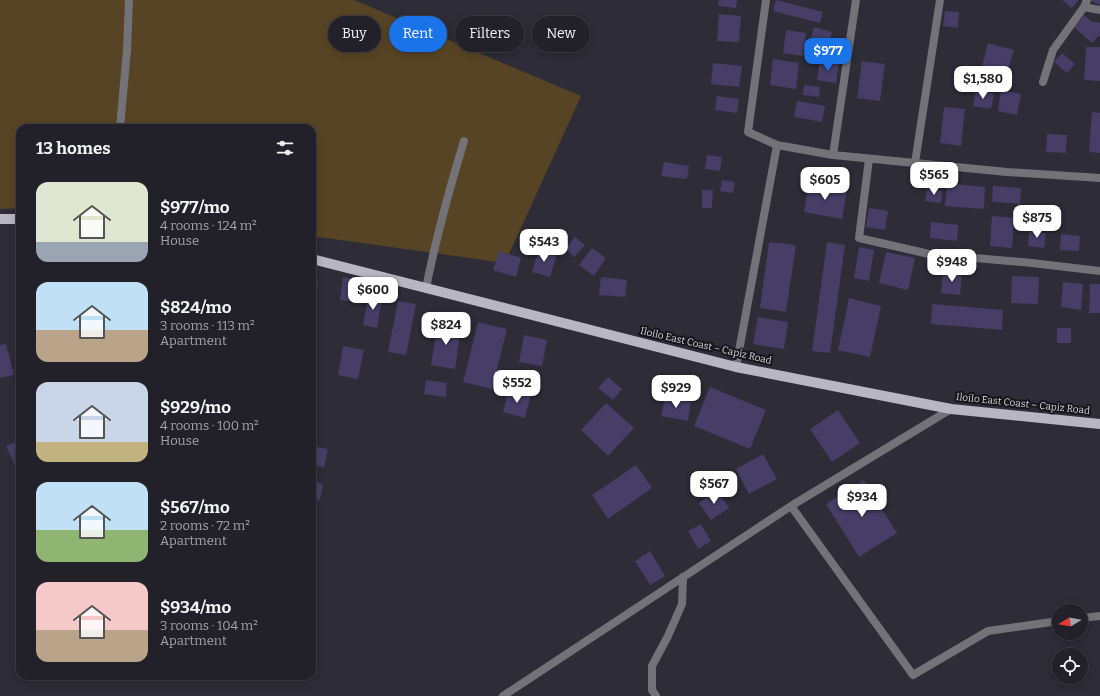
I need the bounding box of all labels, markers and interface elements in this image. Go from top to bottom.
chip: Buy [328,16,381,52]
chip: Rent [389,16,447,52]
chip: Filters [455,16,524,52]
chip: New [532,16,590,52]
pin: $977 [804,38,852,72]
text: $977 [813,43,843,58]
pin: $1,580 [950,66,1016,100]
text: $1,580 [963,71,1003,86]
icon: filters [274,137,296,159]
text: 13 homes [36,138,111,159]
pin: $565 [910,162,958,196]
pin: $605 [801,167,849,201]
text: $565 [919,167,949,182]
text: $605 [810,172,840,187]
text: $977/mo [160,197,230,218]
icon: home [68,198,116,246]
pin: $875 [1013,205,1061,239]
text: $875 [1022,210,1052,225]
text: 4 rooms · 124 m² [160,218,257,233]
pin: $543 [520,229,568,263]
text: House [160,233,199,248]
text: $543 [529,234,559,249]
pin: $948 [928,249,976,283]
text: $948 [936,254,968,269]
pin: $600 [349,277,397,311]
text: $600 [357,282,389,297]
text: $824/mo [160,297,232,318]
icon: home [68,298,116,346]
pin: $824 [422,312,470,346]
text: $824 [431,317,461,332]
text: 3 rooms · 113 m² [160,318,255,333]
street label: Iloilo East Coast – Capiz Road [639,325,773,367]
text: Apartment [160,333,227,348]
pin: $552 [493,370,541,404]
text: $552 [502,375,532,390]
pin: $929 [652,375,700,409]
text: $929 [661,380,691,395]
street label: Iloilo East Coast – Capiz Road [955,391,1091,417]
text: $929/mo [160,397,231,418]
icon: home [68,398,116,446]
text: 4 rooms · 100 m² [160,418,259,433]
text: House [160,433,199,448]
pin: $567 [690,471,738,505]
text: $567 [699,476,729,491]
pin: $934 [838,484,886,518]
text: $934 [847,489,877,504]
text: $567/mo [160,497,230,518]
icon: home [68,498,116,546]
text: 2 rooms · 72 m² [160,518,250,533]
text: Apartment [160,533,227,548]
text: $934/mo [160,597,231,618]
icon: home [68,598,116,646]
north arrow [1052,604,1088,640]
map controls [1052,604,1088,684]
text: 3 rooms · 104 m² [160,618,258,633]
text: Apartment [160,633,227,648]
button: locate [1052,648,1088,684]

